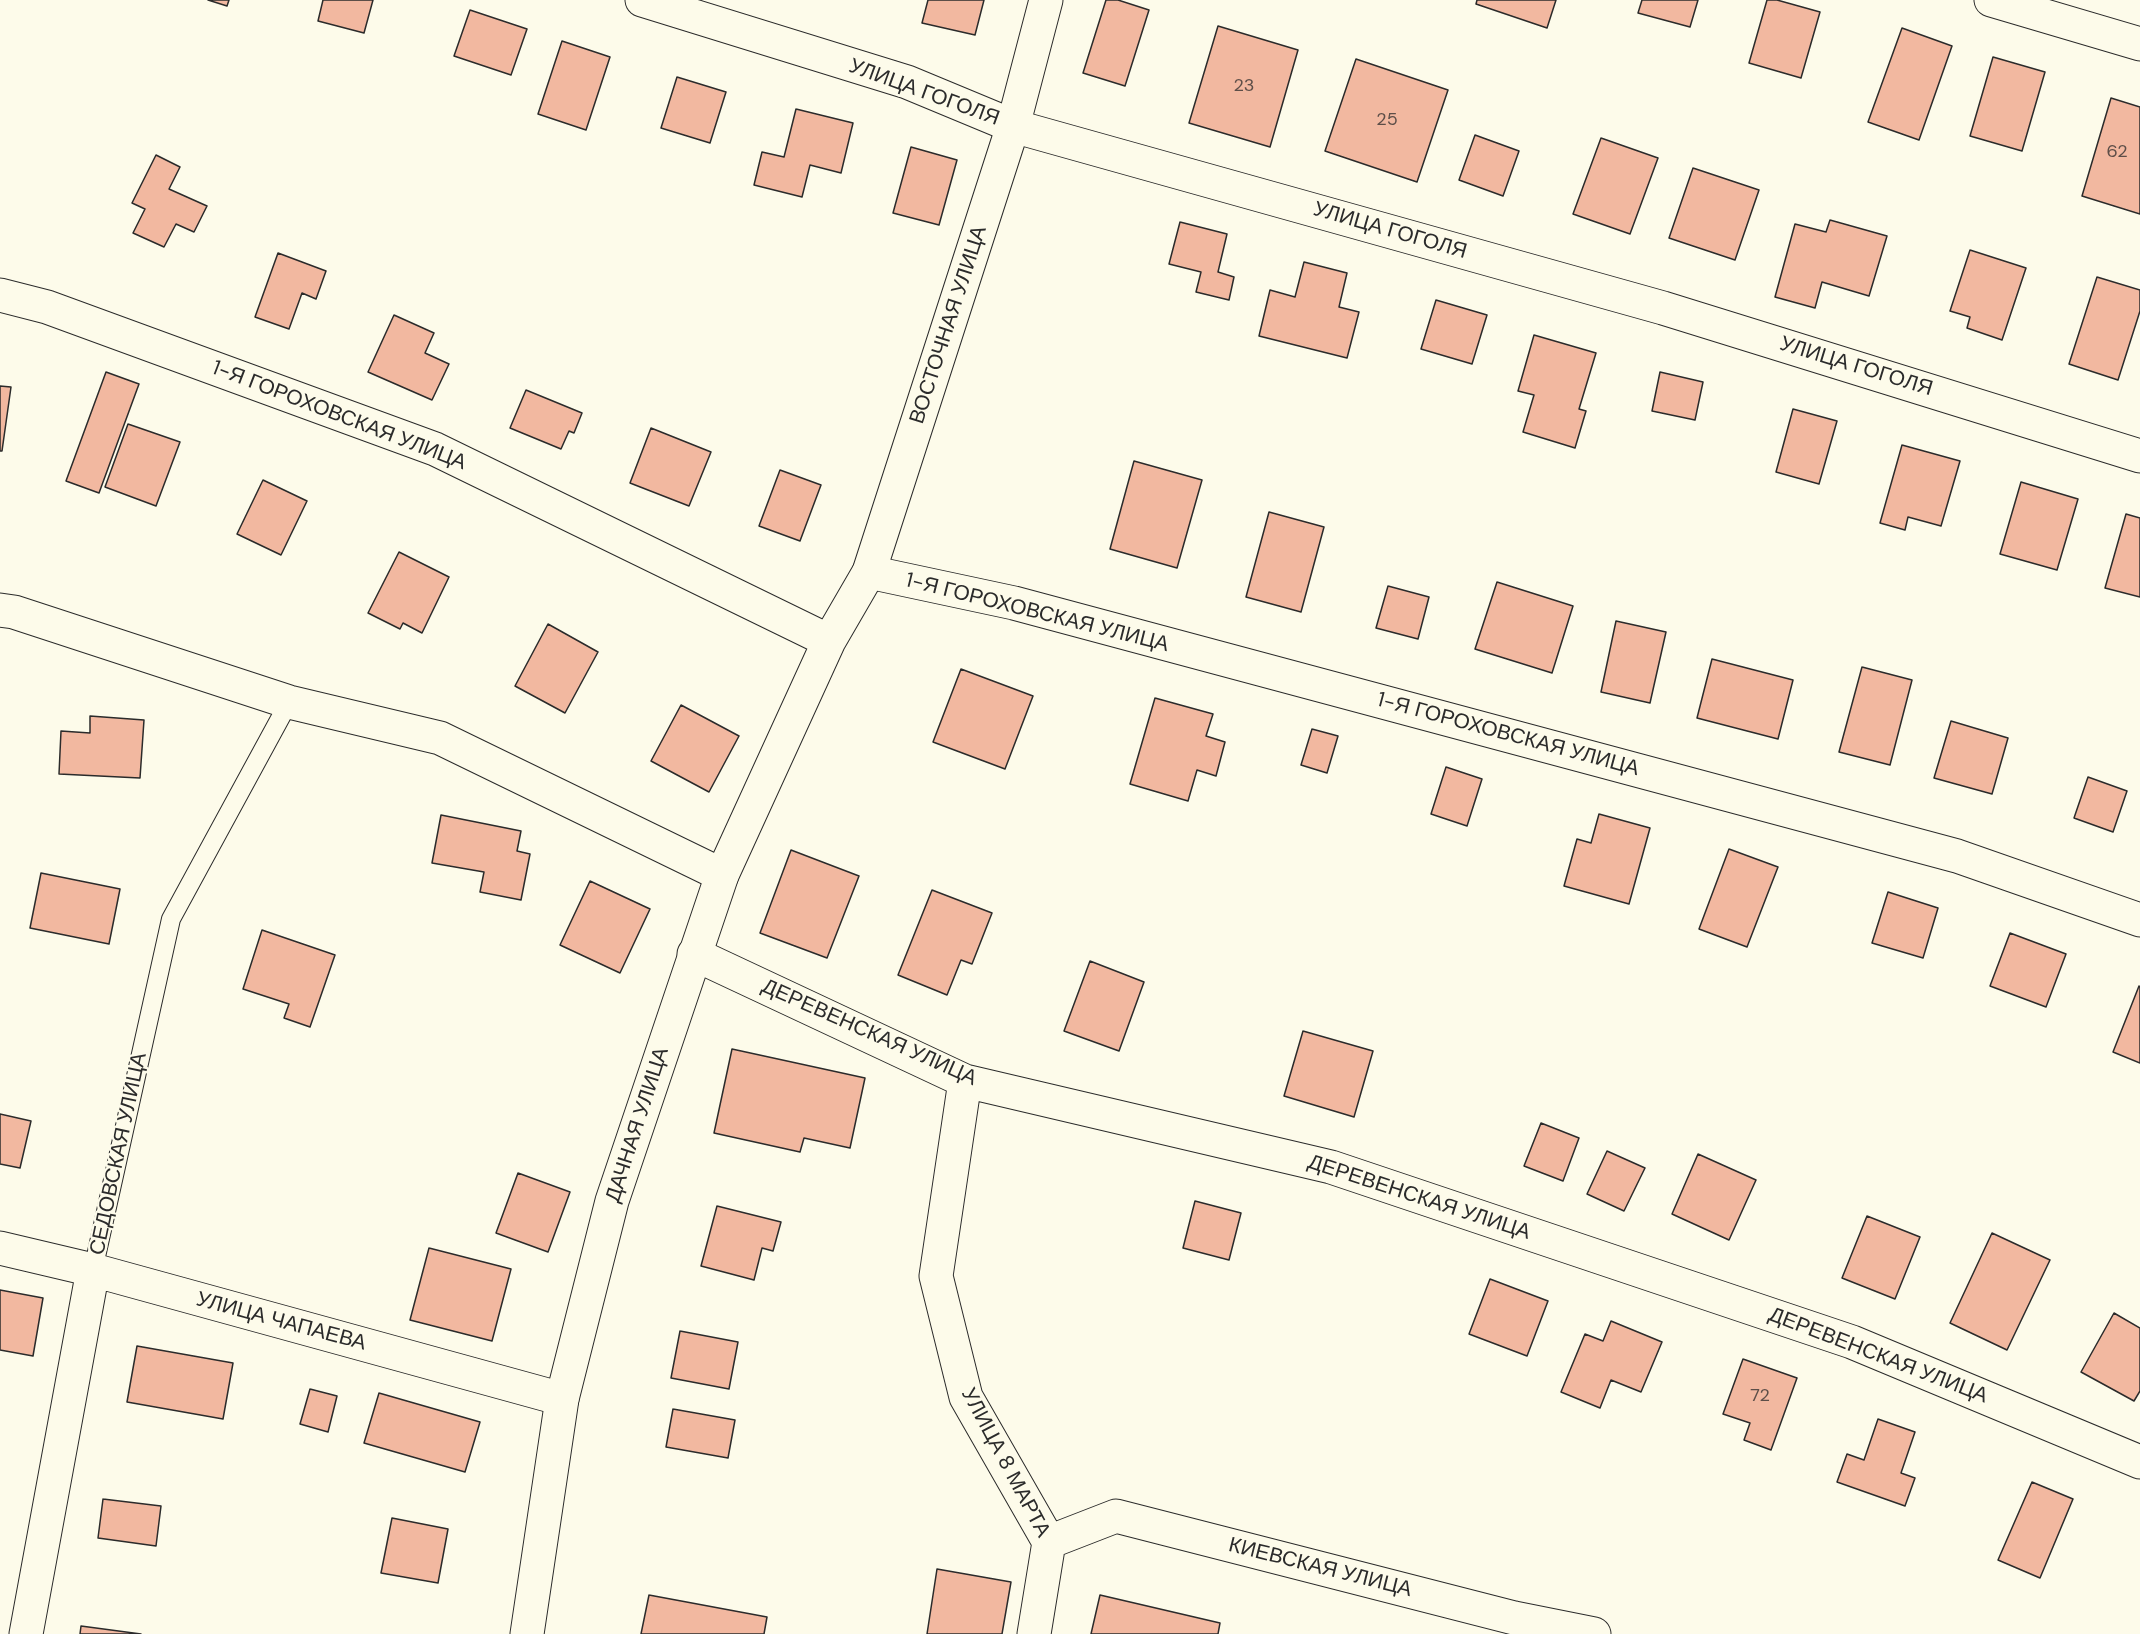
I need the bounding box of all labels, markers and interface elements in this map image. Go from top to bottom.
street label: УЛИЦА ГОГОЛЯ [845,54,1003,132]
house number: 23 [1233,75,1255,97]
house number: 25 [1376,109,1398,131]
house number: 62 [2106,141,2128,163]
street label: УЛИЦА ГОГОЛЯ [1310,197,1470,265]
street label: ВОСТОЧНАЯ УЛИЦА [905,223,993,427]
street label: УЛИЦА ГОГОЛЯ [1777,332,1935,402]
street label: 1-Я ГОРОХОВСКАЯ УЛИЦА [208,356,470,476]
street label: 1-Я ГОРОХОВСКАЯ УЛИЦА [903,568,1171,658]
street label: 1-Я ГОРОХОВСКАЯ УЛИЦА [1374,688,1642,782]
street label: ДЕРЕВЕНСКАЯ УЛИЦА [758,974,980,1092]
street label: ДАЧНАЯ УЛИЦА [601,1044,675,1206]
street label: СЕДОВСКАЯ УЛИЦА [85,1051,153,1257]
street label: ДЕРЕВЕНСКАЯ УЛИЦА [1304,1150,1534,1246]
street label: УЛИЦА ЧАПАЕВА [193,1287,369,1357]
street label: ДЕРЕВЕНСКАЯ УЛИЦА [1765,1303,1991,1409]
street label: УЛИЦА 8 МАРТА [955,1384,1055,1542]
house number: 72 [1750,1385,1770,1407]
street label: КИЕВСКАЯ УЛИЦА [1226,1533,1414,1603]

